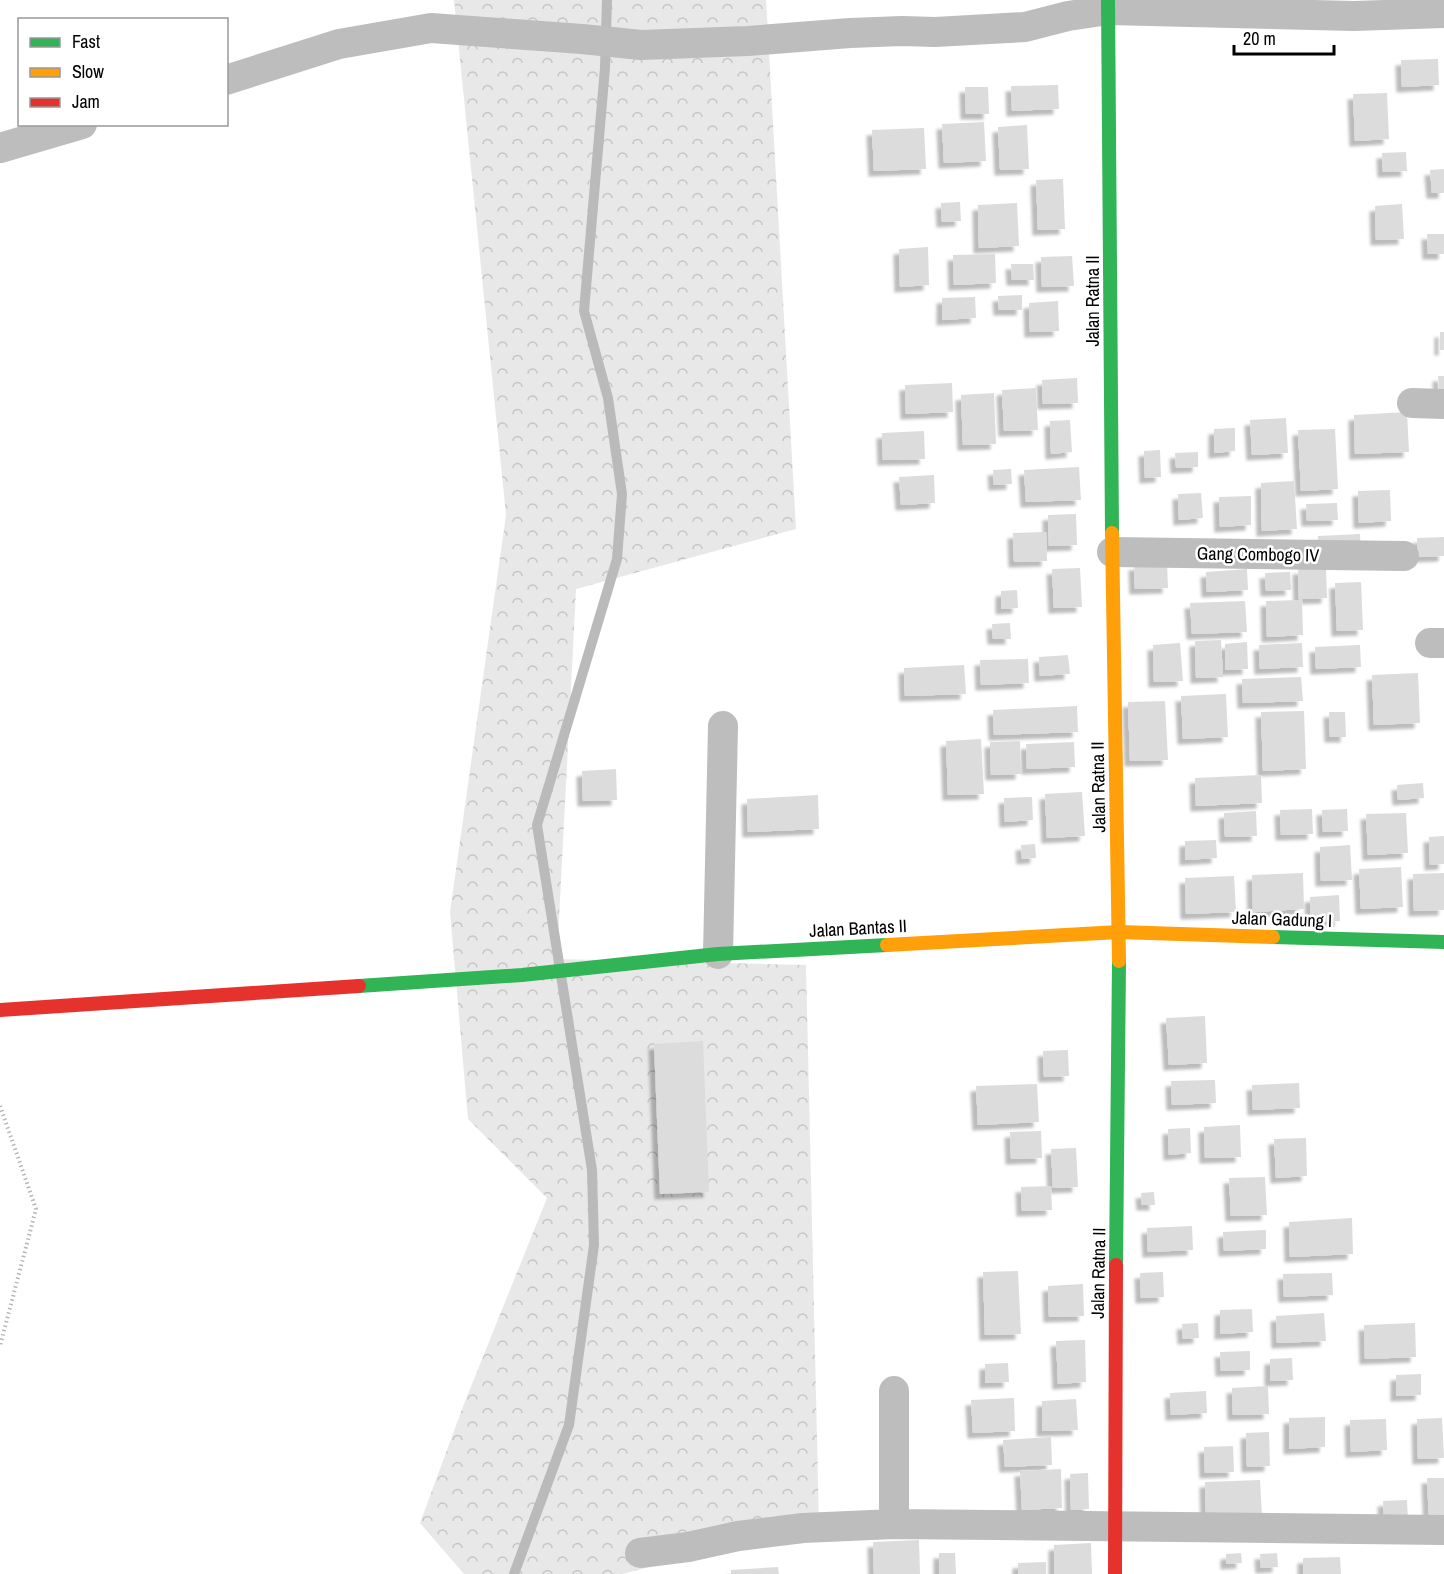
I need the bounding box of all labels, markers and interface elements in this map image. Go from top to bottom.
legend [18,18,228,126]
scale bar [1234,18,1334,56]
text: 20 m [1243,26,1276,51]
text: Fast [72,29,100,54]
text: Slow [72,59,104,84]
text: Jam [72,89,100,114]
street label: Jalan Ratna II [1080,255,1105,347]
street label: Gang Combogo IV [1197,540,1319,568]
street label: Jalan Ratna II [1085,741,1111,833]
street label: Jalan Gadung I [1232,905,1332,933]
street label: Jalan Bantas II [809,913,907,943]
street label: Jalan Ratna II [1085,1227,1111,1319]

